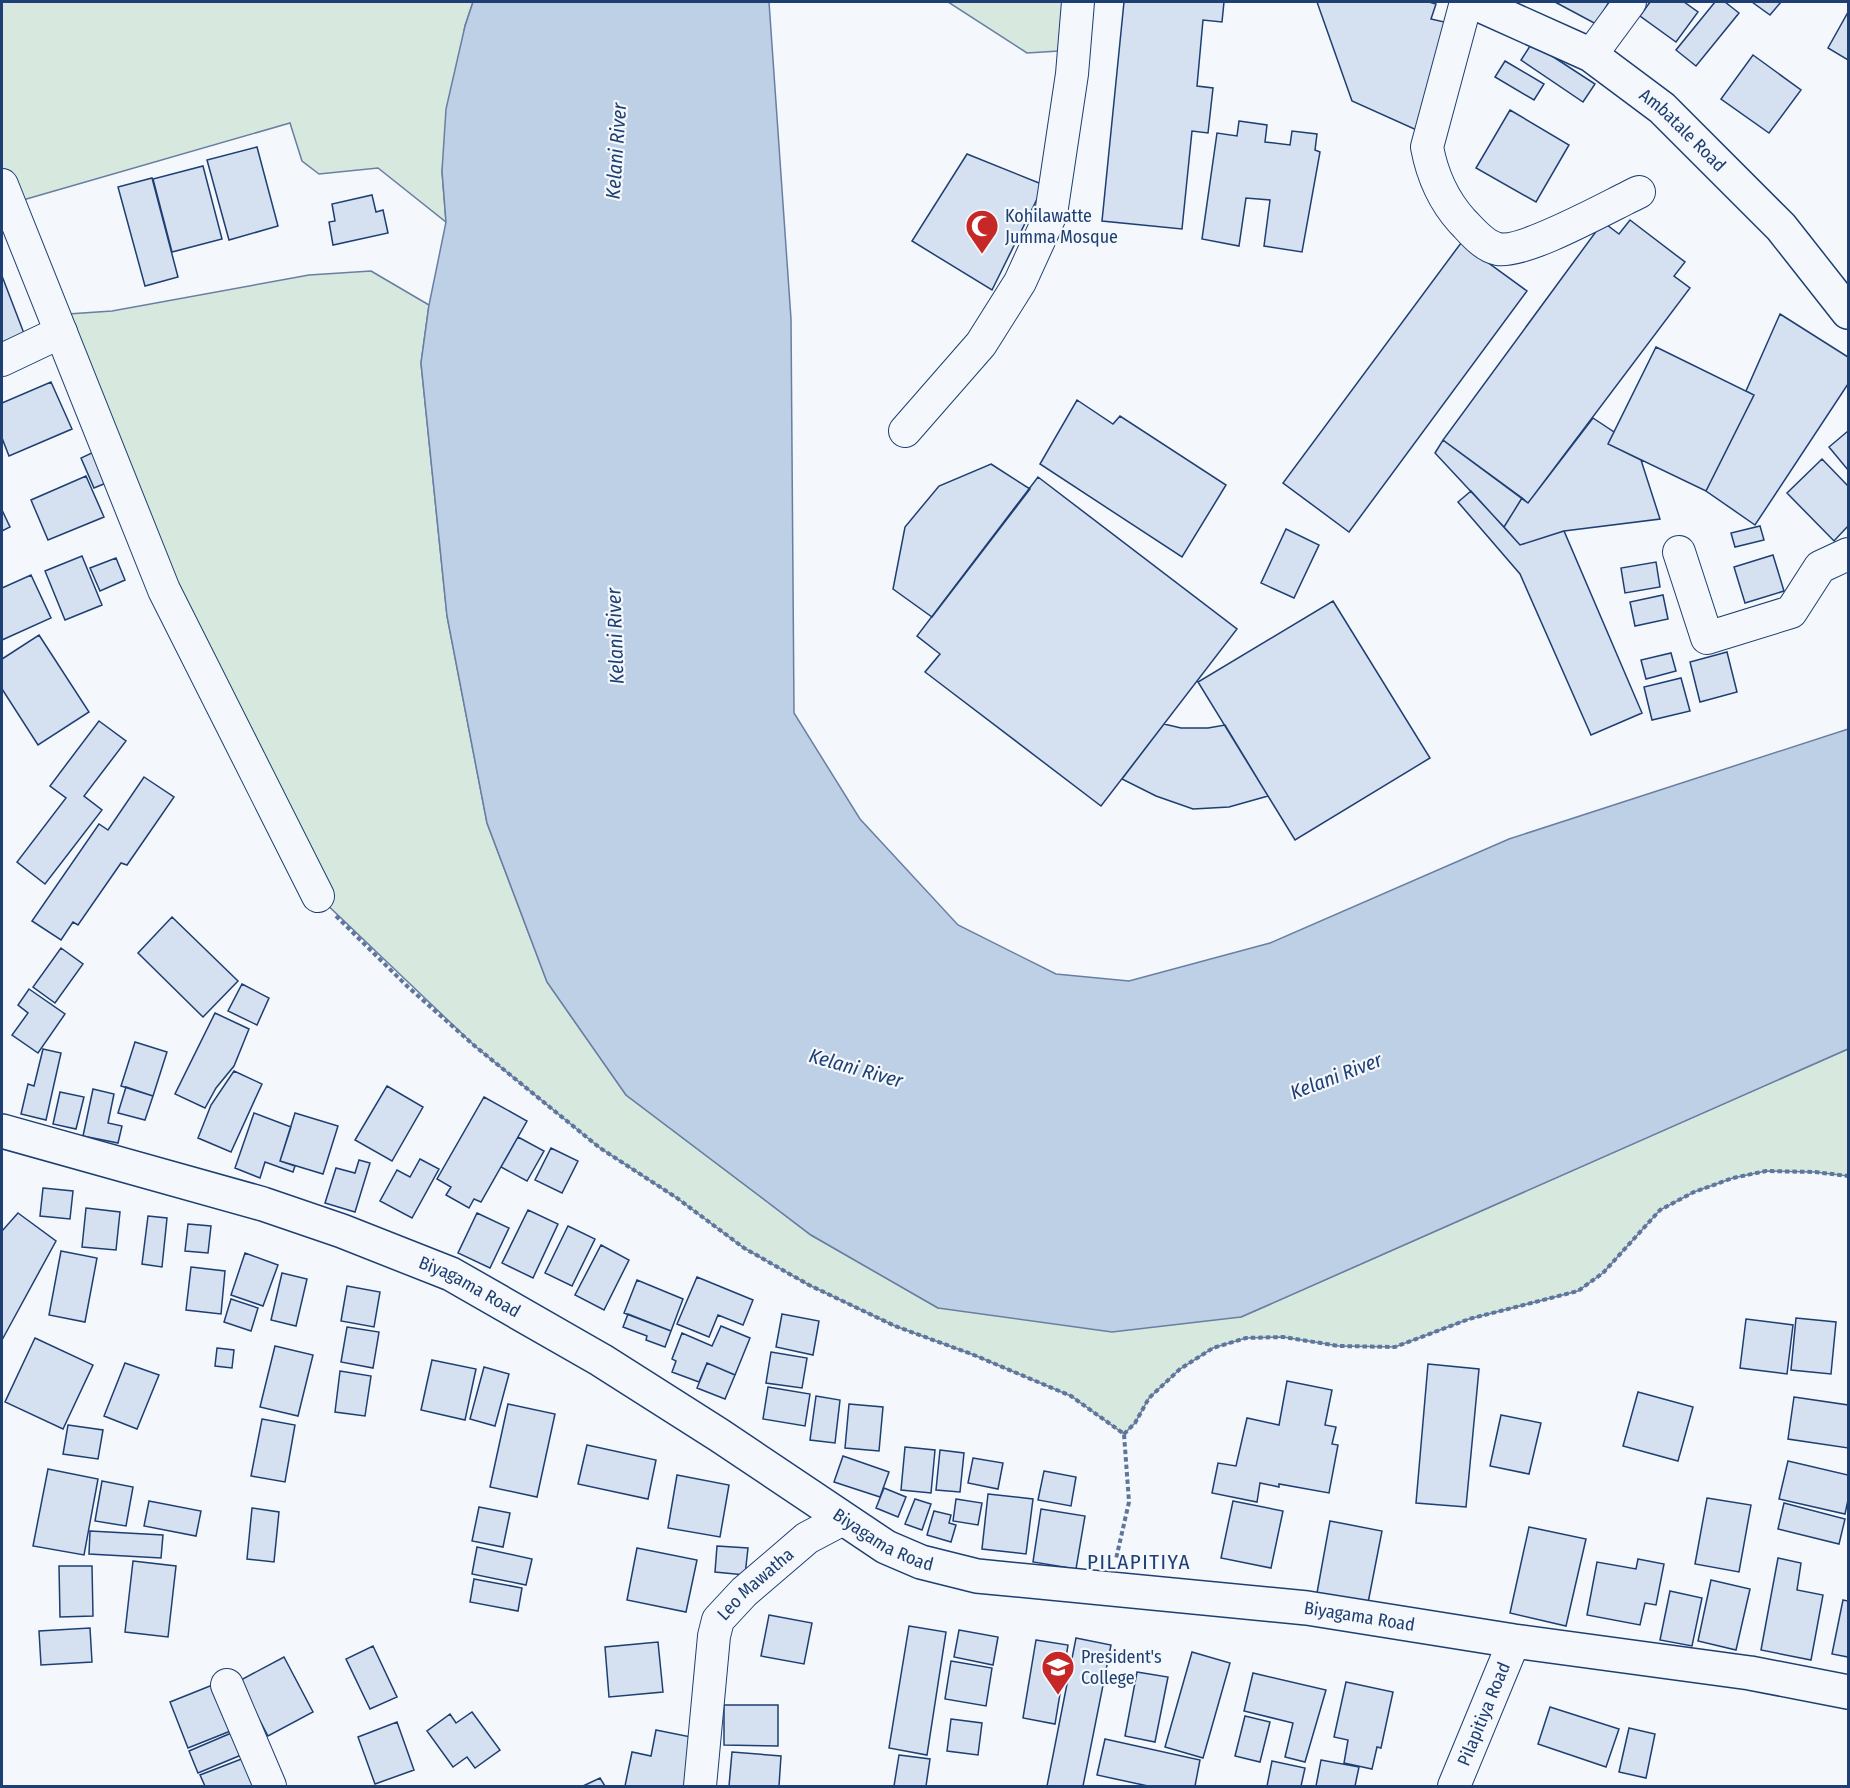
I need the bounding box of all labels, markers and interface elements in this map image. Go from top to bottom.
street label: Ambatale Road [1635,84,1730,176]
water label: Kelani River [601,101,631,200]
place label: Kohilawatte Jumma Mosque [1005,205,1118,248]
mosque icon: Kohilawatte Jumma Mosque [964,208,1000,255]
water label: Kelani River [601,586,629,685]
water label: Kelani River [806,1043,907,1093]
water label: Kelani River [1287,1047,1386,1104]
street label: Biyagama Road [416,1251,524,1323]
street label: Biyagama Road [829,1504,936,1576]
street label: Leo Mawatha [712,1543,798,1625]
district label: PILAPITIYA [1087,1549,1191,1575]
street label: Biyagama Road [1302,1597,1417,1636]
place label: President's College [1081,1646,1162,1689]
school or university icon: President's College [1040,1649,1076,1696]
street label: Pilapitiya Road [1453,1659,1515,1769]

